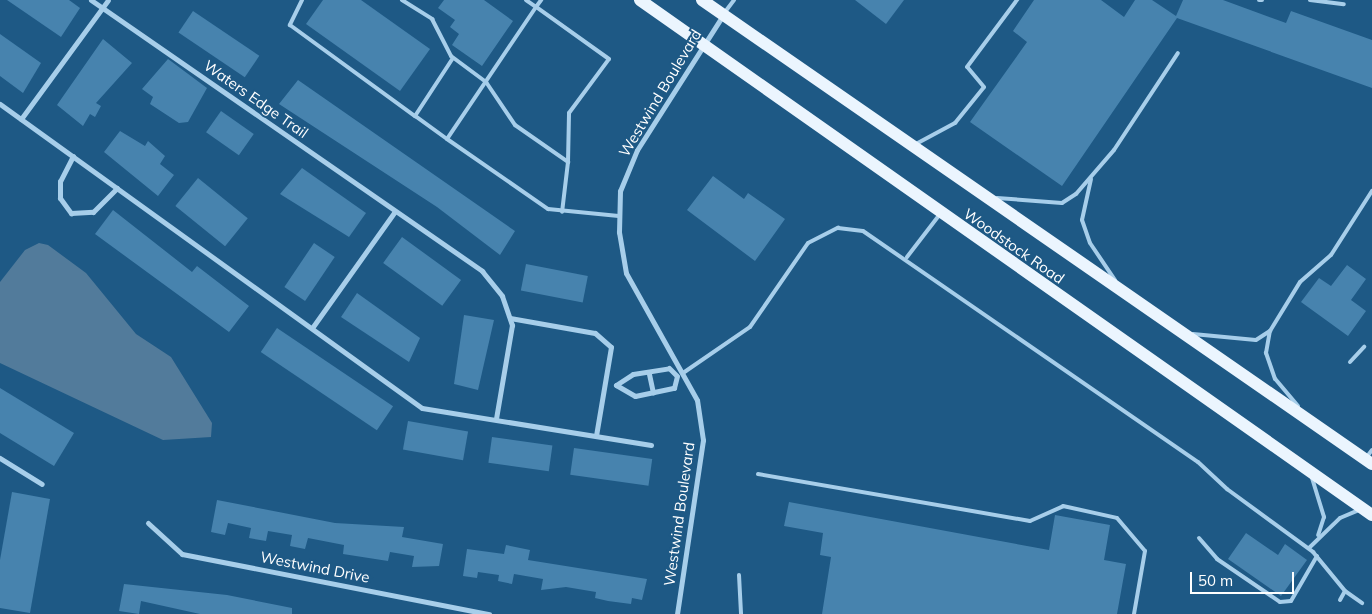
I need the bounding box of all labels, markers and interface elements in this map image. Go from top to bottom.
street label: Westwind Boulevard [615,26,705,160]
street label: Waters Edge Trail [200,56,312,142]
street label: Woodstock Road [960,205,1068,287]
street label: Westwind Boulevard [660,441,698,587]
street label: Westwind Drive [259,548,371,586]
scale bar [1192,562,1296,594]
text: 50 m [1198,571,1233,590]

